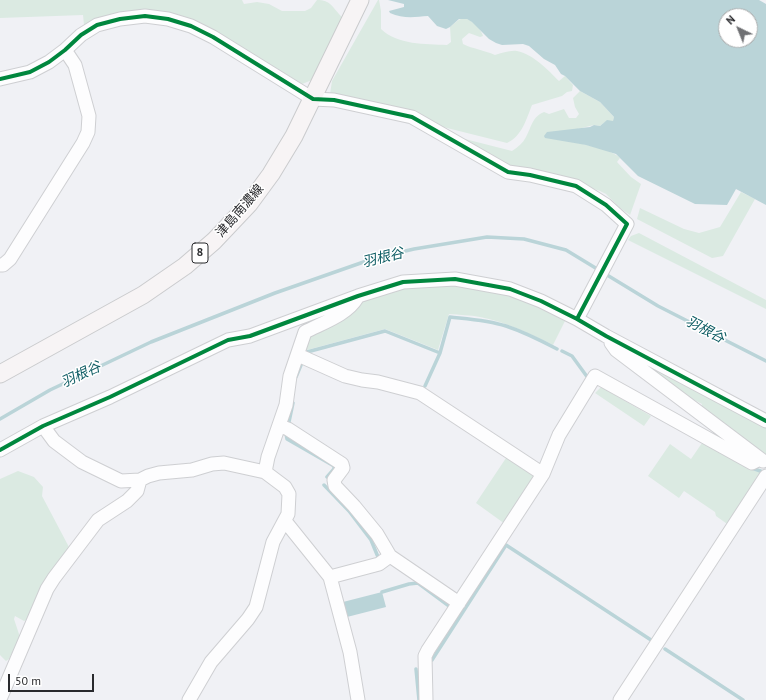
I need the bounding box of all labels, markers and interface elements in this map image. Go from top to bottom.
north arrow [718,8,758,48]
text: N [723,12,738,28]
street label: 津島南濃線 [213,181,267,241]
road number: 8 [192,243,208,263]
water label: 羽根谷 [361,245,405,271]
water label: 羽根谷 [682,313,728,347]
water label: 羽根谷 [58,359,104,391]
scale bar [10,666,96,692]
text: 50 m [15,673,41,688]

